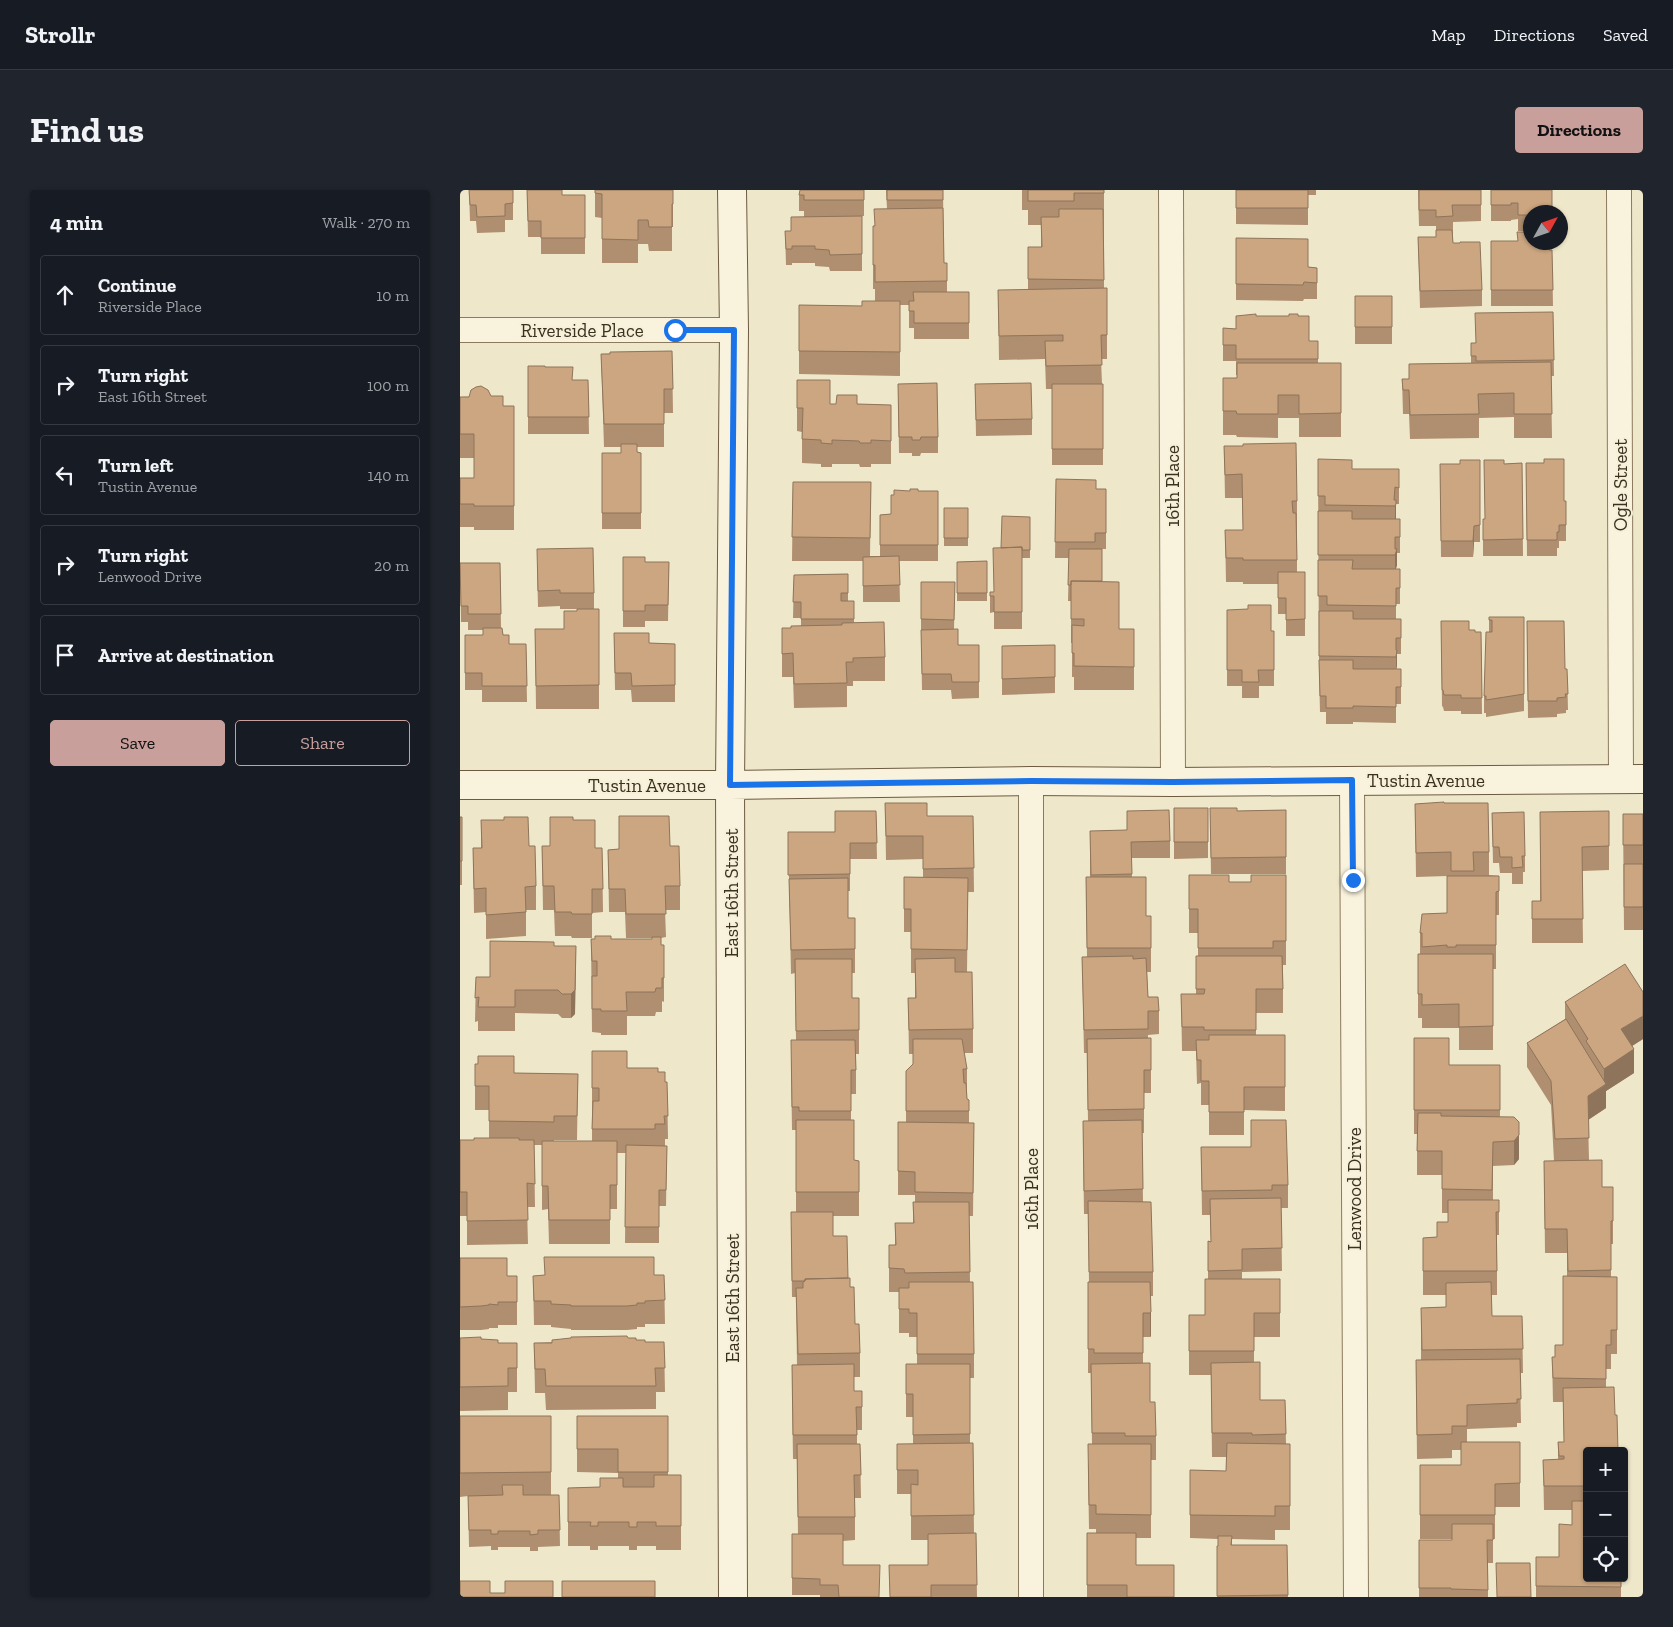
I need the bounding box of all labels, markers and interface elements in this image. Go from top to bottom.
text: Strollr [25,20,95,49]
text: Map [1431,24,1466,46]
text: Directions [1494,24,1575,46]
text: Saved [1603,24,1648,46]
button: Directions [1515,107,1643,153]
text: Find us [30,109,144,151]
north arrow [1523,205,1568,250]
text: 4 min [50,210,103,235]
text: Walk · 270 m [322,213,410,232]
text: Continue [98,274,176,297]
icon: ahead [51,281,79,309]
text: 10 m [376,286,409,305]
text: Riverside Place [98,297,202,316]
street label: Riverside Place [520,319,644,342]
route start [664,319,687,342]
text: Turn right [98,364,188,387]
icon: right [51,371,79,399]
text: 100 m [367,376,409,395]
text: East 16th Street [98,387,207,406]
street label: Ogle Street [1609,439,1632,531]
street label: 16th Place [1161,445,1184,527]
text: Turn left [98,454,173,477]
icon: left [51,461,79,489]
text: 140 m [368,466,409,485]
text: Tustin Avenue [98,477,197,496]
text: Turn right [98,544,188,567]
icon: right [51,551,79,579]
text: 20 m [374,556,409,575]
text: Lenwood Drive [98,567,202,586]
icon: arrive [51,641,79,669]
text: Arrive at destination [98,644,274,667]
button: Save [50,720,225,766]
button: Share [235,720,410,766]
street label: Tustin Avenue [1367,769,1485,792]
street label: Tustin Avenue [588,774,706,797]
street label: East 16th Street [720,828,743,958]
route end [1342,869,1365,892]
street label: Lenwood Drive [1343,1127,1366,1251]
street label: 16th Place [1020,1148,1043,1230]
street label: East 16th Street [721,1233,744,1363]
map controls [1583,1447,1628,1582]
button: + [1583,1447,1628,1492]
button: − [1583,1492,1628,1537]
button: locate [1583,1537,1628,1582]

